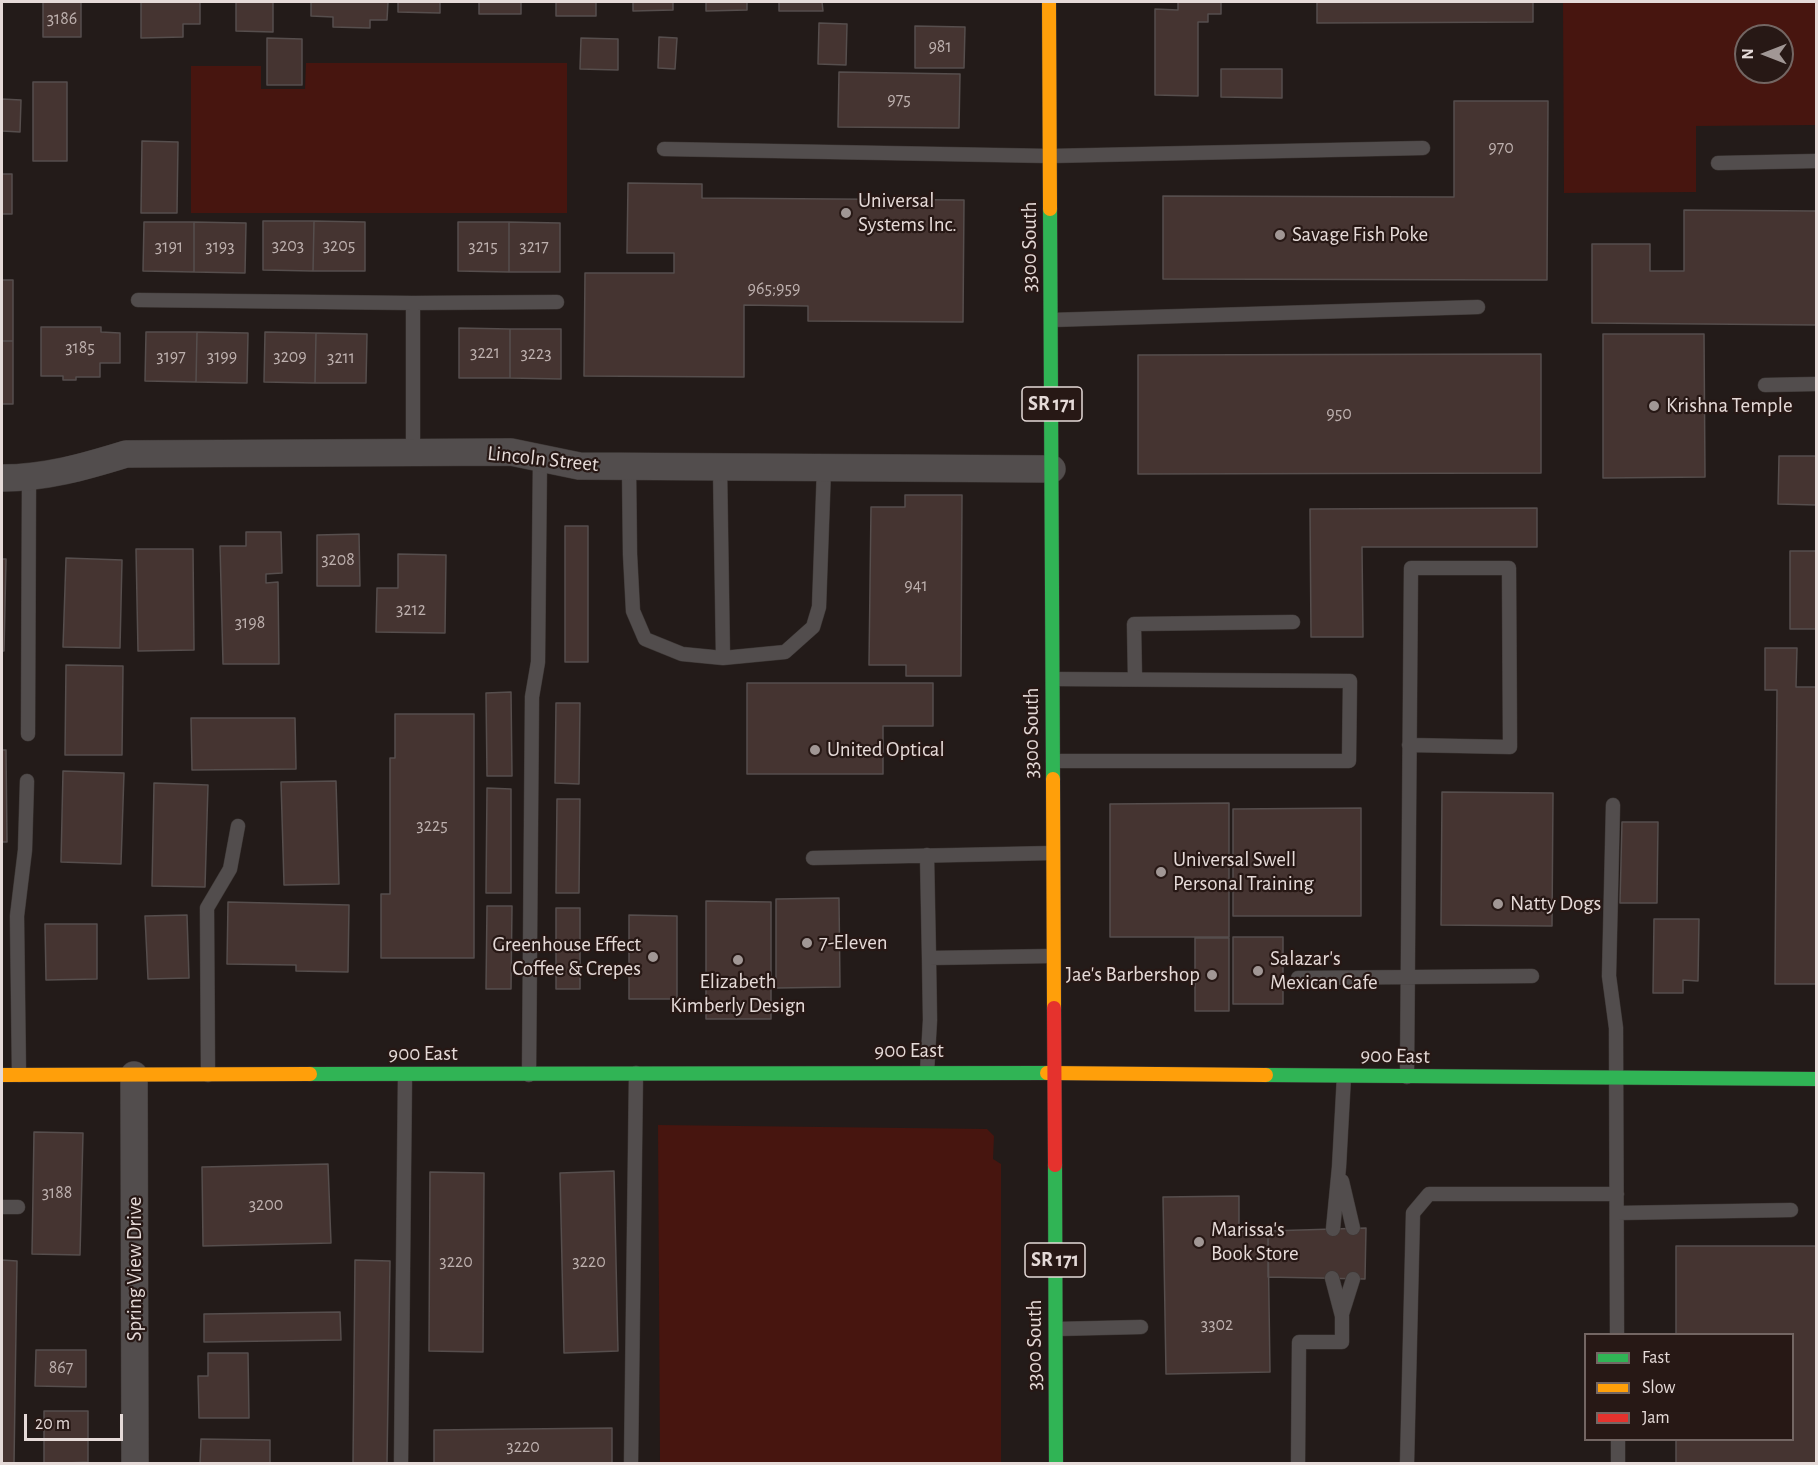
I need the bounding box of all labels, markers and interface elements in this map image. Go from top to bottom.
house number: 3186 [47,8,77,30]
north arrow [1734,24,1794,84]
house number: 981 [928,36,952,58]
text: N [1740,48,1756,60]
house number: 975 [887,89,911,111]
house number: 970 [1488,137,1514,159]
place label: Universal Systems Inc. [858,188,957,238]
street label: 3300 South [1017,201,1043,293]
marker: Universal Systems Inc. [839,206,853,220]
place label: Savage Fish Poke [1292,222,1428,248]
marker: Savage Fish Poke [1273,228,1287,242]
house number: 3203 [272,235,304,257]
house number: 3205 [323,235,355,257]
house number: 3191 [155,236,183,258]
house number: 3193 [205,236,235,258]
house number: 3215 [468,236,498,258]
house number: 3217 [519,236,549,258]
house number: 965;959 [747,278,801,300]
house number: 3185 [65,337,95,359]
house number: 3221 [470,342,500,364]
house number: 3223 [520,343,552,365]
house number: 3197 [156,346,186,368]
house number: 3199 [207,346,237,368]
house number: 3209 [273,346,307,368]
house number: 3211 [327,347,355,369]
road number: SR 171 [1022,387,1082,421]
place label: Krishna Temple [1666,393,1793,419]
marker: Krishna Temple [1647,399,1661,413]
house number: 950 [1326,403,1352,425]
street label: Lincoln Street [486,441,600,477]
house number: 3208 [321,549,355,571]
house number: 941 [904,575,928,597]
house number: 3212 [396,599,426,621]
house number: 3198 [235,612,265,634]
street label: 3300 South [1019,687,1045,779]
place label: United Optical [827,737,945,763]
marker: United Optical [808,743,822,757]
house number: 3225 [416,815,448,837]
place label: Universal Swell Personal Training [1173,847,1314,897]
marker: Universal Swell Personal Training [1154,865,1168,879]
place label: Natty Dogs [1510,891,1601,917]
marker: Natty Dogs [1491,897,1505,911]
place label: 7-Eleven [819,930,888,956]
place label: Greenhouse Effect Coffee & Crepes [493,932,641,982]
marker: 7-Eleven [800,936,814,950]
place label: Salazar's Mexican Cafe [1270,946,1378,996]
marker: Greenhouse Effect Coffee & Crepes [646,950,660,964]
marker: Elizabeth Kimberly Design [731,953,745,967]
place label: Jae's Barbershop [1066,962,1200,988]
marker: Salazar's Mexican Cafe [1251,964,1265,978]
marker: Jae's Barbershop [1205,968,1219,982]
place label: Elizabeth Kimberly Design [670,969,806,1019]
street label: 900 East [874,1038,944,1064]
street label: 900 East [388,1041,458,1067]
street label: 900 East [1360,1043,1430,1069]
house number: 3188 [42,1182,72,1204]
house number: 3200 [249,1194,283,1216]
street label: Spring View Drive [122,1197,148,1341]
place label: Marissa's Book Store [1211,1217,1299,1267]
marker: Marissa's Book Store [1192,1235,1206,1249]
road number: SR 171 [1025,1243,1085,1277]
house number: 3220 [439,1251,473,1273]
house number: 3220 [572,1251,606,1273]
street label: 3300 South [1022,1299,1048,1391]
house number: 3302 [1201,1314,1233,1336]
legend [1584,1333,1794,1441]
text: Fast [1642,1349,1670,1367]
house number: 867 [49,1357,73,1379]
text: Slow [1642,1379,1675,1397]
scale bar [27,1402,126,1440]
text: Jam [1642,1409,1670,1427]
text: 20 m [35,1415,70,1433]
house number: 3220 [506,1436,540,1458]

